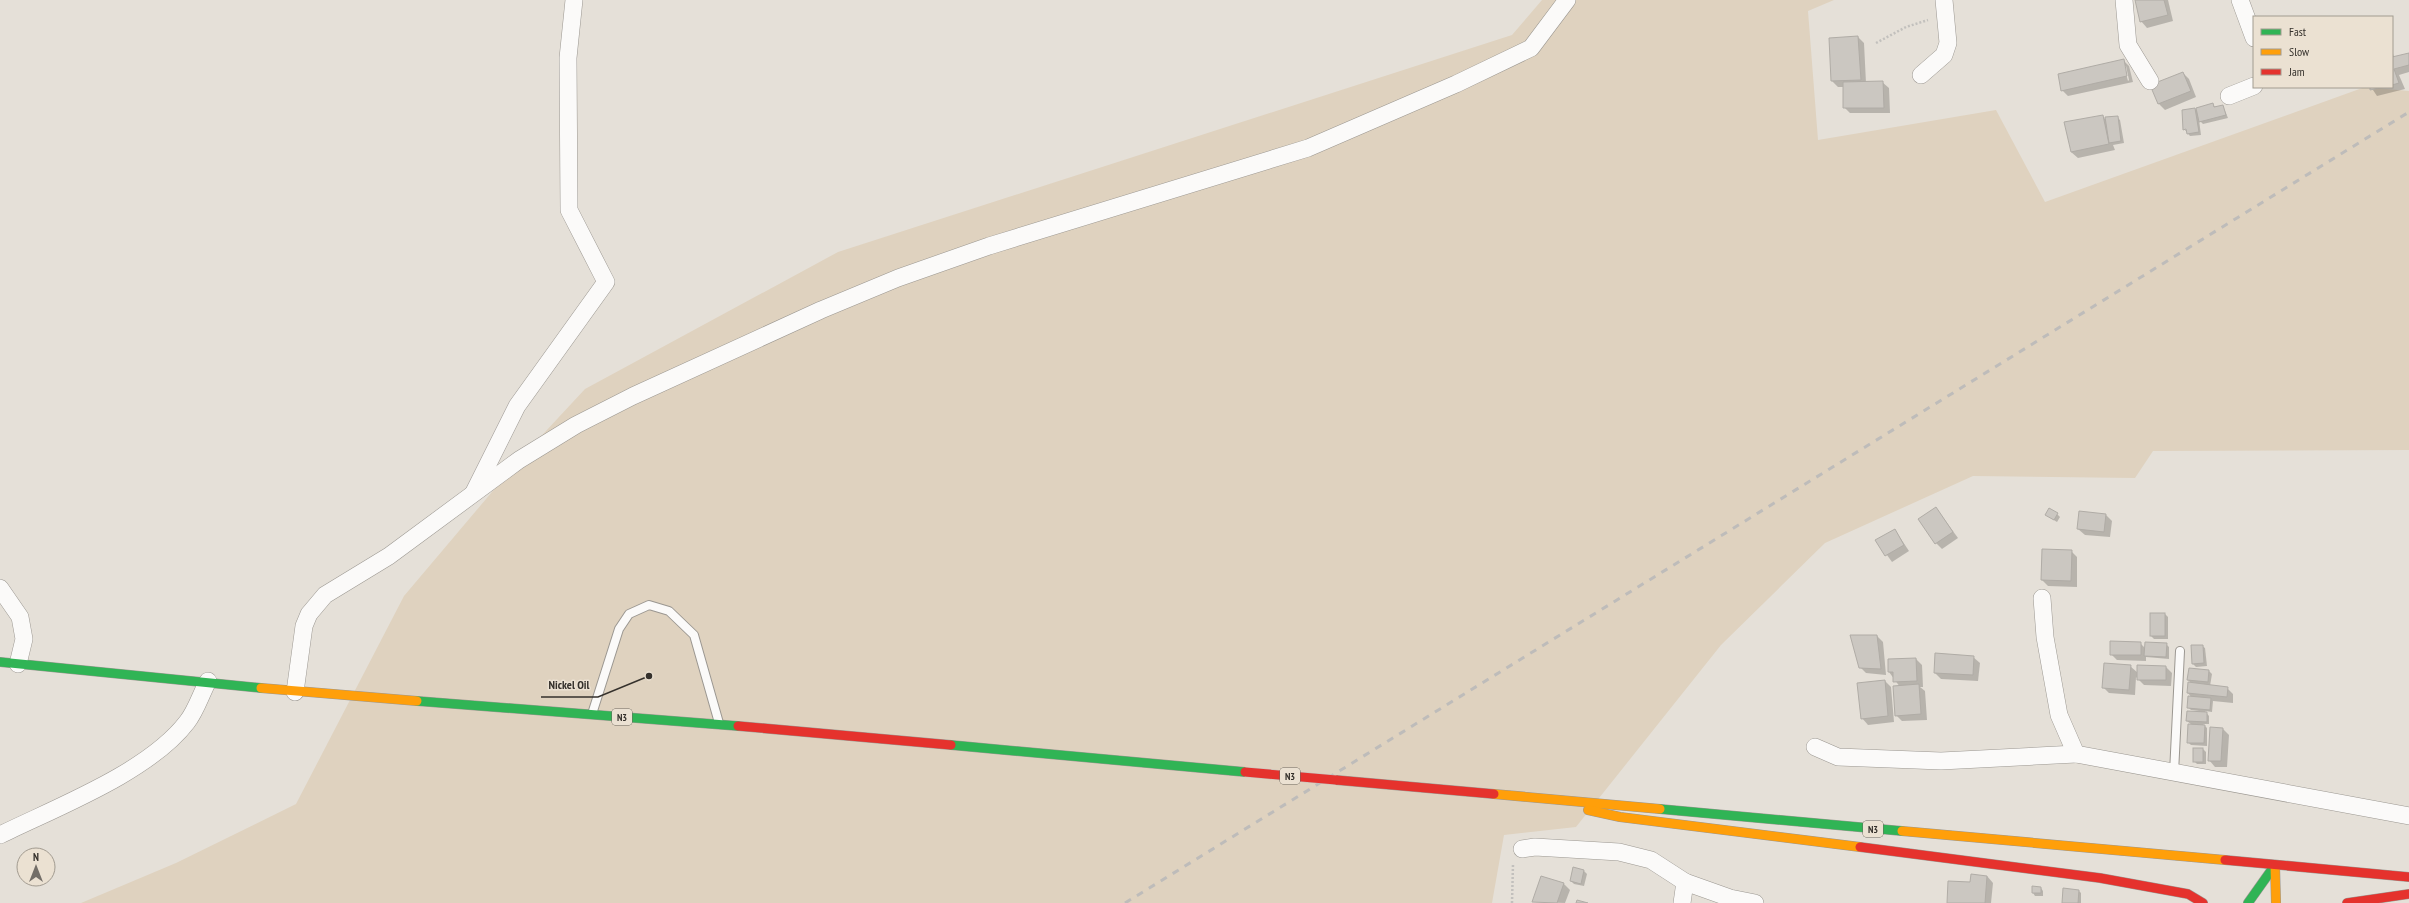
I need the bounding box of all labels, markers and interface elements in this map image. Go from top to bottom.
legend [2253,16,2393,88]
text: Fast [2289,24,2307,39]
text: Slow [2289,44,2310,59]
text: Jam [2288,64,2305,79]
callout: Nickel Oil [541,673,598,697]
text: Nickel Oil [549,677,589,692]
road number: N3 [612,709,632,725]
road number: N3 [1280,768,1300,784]
road number: N3 [1863,821,1883,837]
north arrow [16,847,56,887]
text: N [33,850,39,864]

